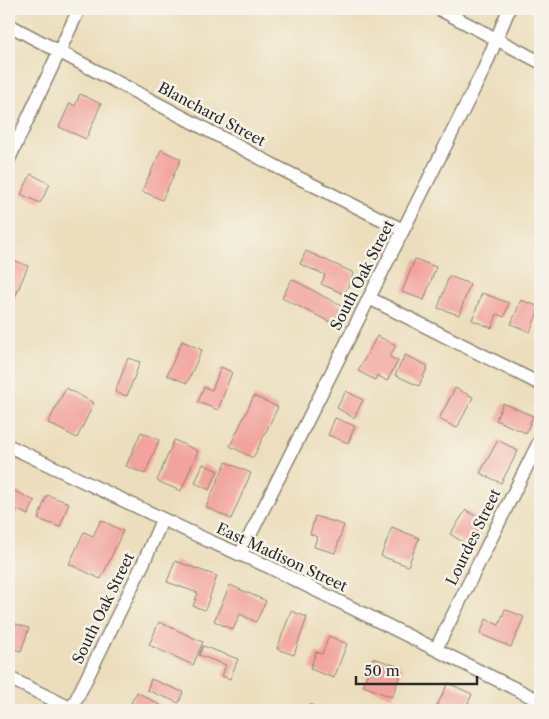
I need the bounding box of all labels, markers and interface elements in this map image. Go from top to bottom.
street label: Blanchard Street [155,78,270,151]
street label: South Oak Street [326,216,398,333]
street label: Lourdes Street [441,485,505,588]
street label: East Madison Street [214,518,351,596]
street label: South Oak Street [68,549,138,667]
scale bar [356,654,478,686]
text: 50 m [364,661,400,680]

